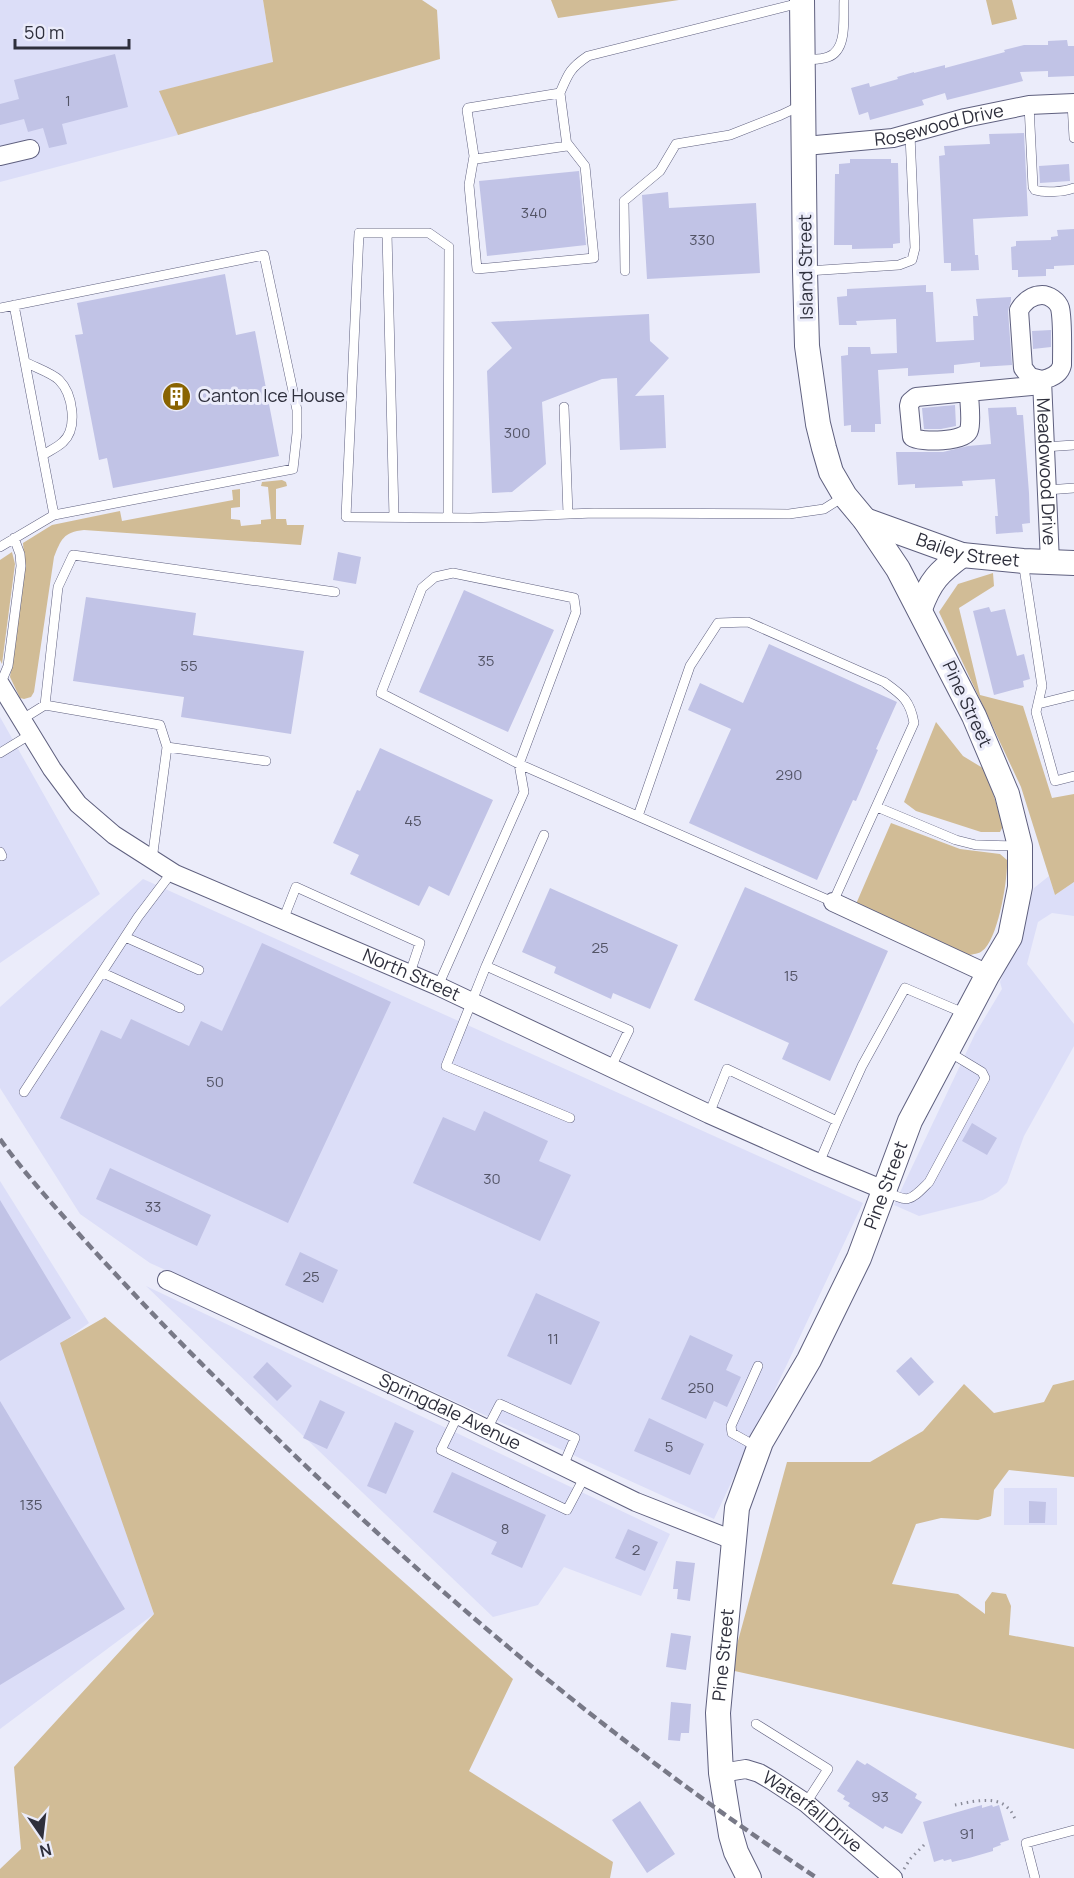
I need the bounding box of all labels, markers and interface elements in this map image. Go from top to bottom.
scale bar [15,12,129,50]
text: 50 m [24,20,64,44]
house number: 1 [65,90,71,111]
street label: Rosewood Drive [873,97,1006,151]
house number: 340 [521,202,547,223]
street label: Island Street [792,214,818,320]
house number: 330 [689,229,715,250]
building icon: Canton Ice House [161,380,193,412]
place label: Canton Ice House [198,383,345,407]
street label: Meadowood Drive [1032,397,1062,546]
house number: 300 [504,422,530,443]
street label: Bailey Street [913,526,1021,572]
house number: 35 [478,650,494,671]
house number: 55 [180,655,198,676]
street label: Pine Street [937,656,998,751]
house number: 290 [775,764,803,785]
house number: 45 [404,810,422,831]
house number: 25 [591,937,609,958]
street label: North Street [359,942,464,1006]
house number: 15 [784,965,798,986]
house number: 50 [206,1071,224,1092]
street label: Pine Street [858,1137,913,1233]
house number: 30 [483,1168,501,1189]
house number: 33 [145,1196,161,1217]
house number: 25 [302,1266,320,1287]
house number: 11 [547,1328,559,1349]
street label: Springdale Avenue [375,1367,525,1455]
house number: 250 [688,1377,714,1398]
house number: 5 [665,1436,673,1457]
house number: 135 [20,1494,42,1515]
house number: 8 [501,1518,509,1539]
house number: 2 [632,1539,640,1560]
street label: Pine Street [706,1608,739,1702]
street label: Waterfall Drive [758,1765,868,1857]
house number: 93 [871,1786,889,1807]
north arrow [12,1806,72,1866]
house number: 91 [959,1823,975,1844]
text: N [37,1838,54,1863]

